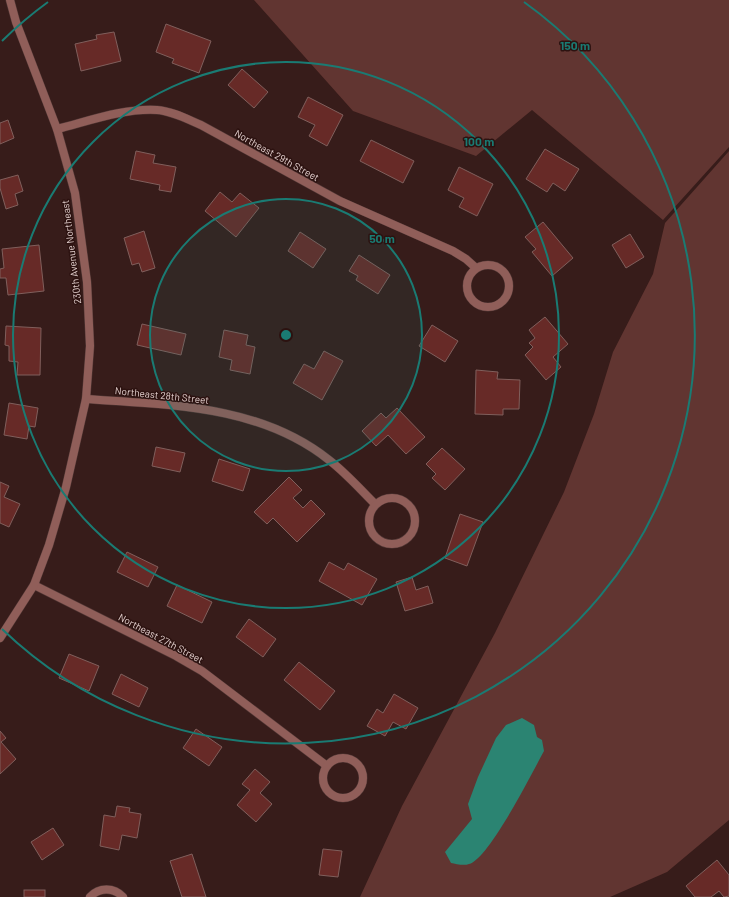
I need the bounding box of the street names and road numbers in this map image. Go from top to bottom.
street label: Northeast 29th Street [233,127,322,183]
street label: 230th Avenue Northeast [59,199,83,305]
street label: Northeast 28th Street [114,384,210,406]
street label: Northeast 27th Street [117,611,206,666]

